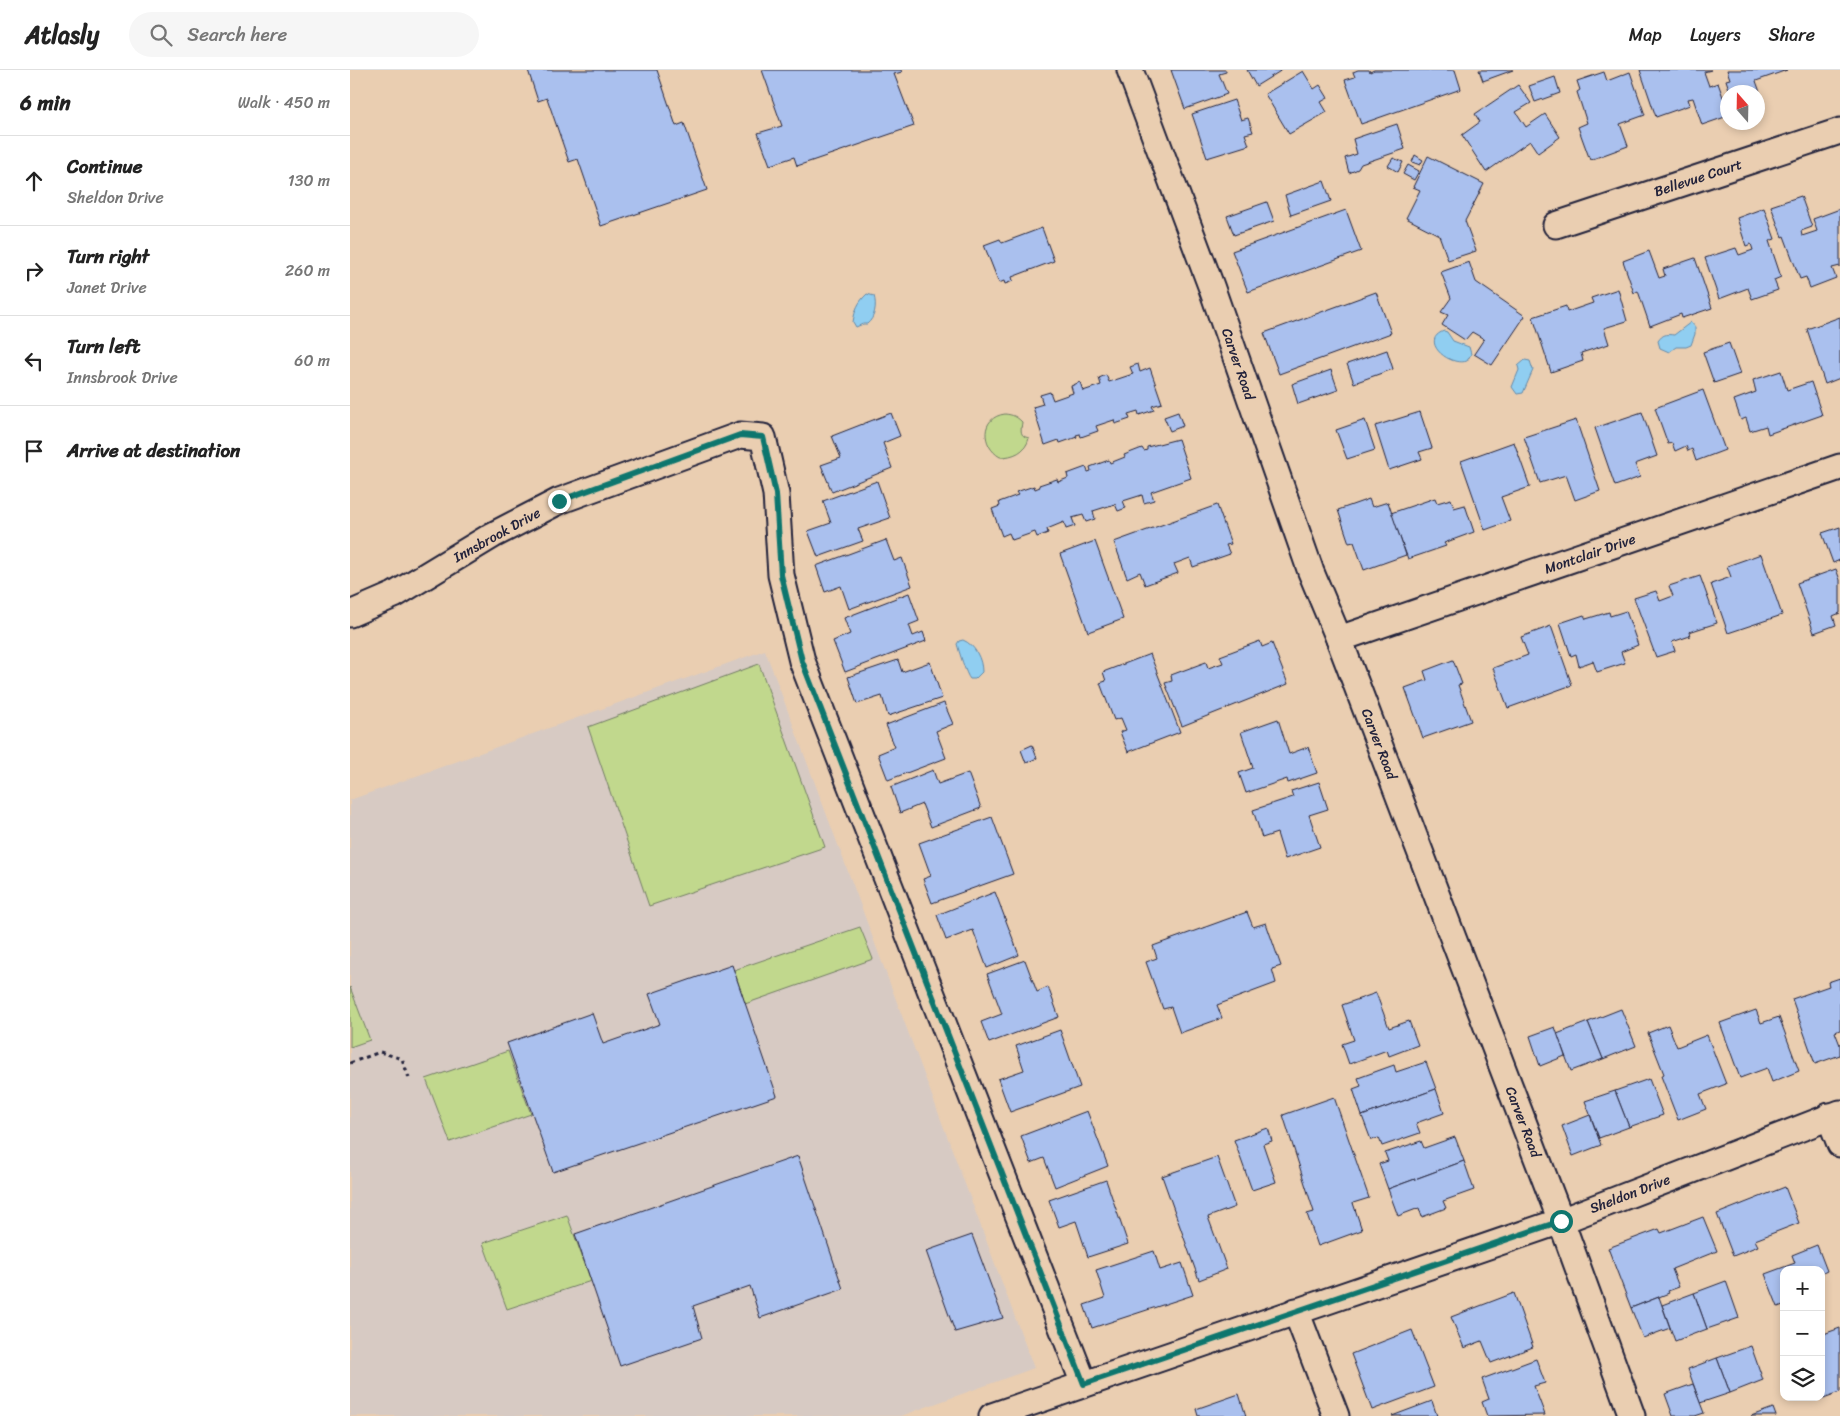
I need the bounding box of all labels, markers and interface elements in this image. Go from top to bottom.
search box [129,12,479,57]
text: Atlasly [25,14,99,56]
text: Search here [187,18,287,51]
text: Map [1629,19,1662,51]
text: Layers [1690,19,1741,51]
text: Share [1769,19,1815,51]
icon: search [147,21,175,49]
text: 6 min [20,84,71,122]
north arrow [1720,85,1765,130]
text: Walk · 450 m [238,88,330,117]
text: Continue [67,150,143,183]
street label: Bellevue Court [1651,152,1745,204]
text: 130 m [288,166,330,195]
icon: ahead [20,167,48,195]
text: Sheldon Drive [67,183,164,212]
text: Turn right [67,240,149,273]
text: 260 m [285,256,330,285]
icon: right [20,257,48,285]
text: Janet Drive [67,273,147,302]
street label: Carver Road [1214,325,1262,405]
text: Turn left [67,330,140,363]
text: 60 m [294,346,330,375]
icon: left [20,347,48,375]
text: Innsbrook Drive [67,363,178,392]
text: Arrive at destination [67,434,240,467]
icon: arrive [20,437,48,465]
route end [548,490,571,513]
street label: Innsbrook Drive [448,501,545,570]
street label: Montclair Drive [1541,527,1639,581]
street label: Carver Road [1354,705,1405,785]
street label: Carver Road [1498,1083,1549,1163]
street label: Sheldon Drive [1586,1167,1674,1221]
route start [1550,1210,1573,1233]
map controls [1780,1266,1825,1401]
button: + [1780,1266,1825,1311]
button: − [1780,1311,1825,1356]
button: layers [1780,1356,1825,1401]

